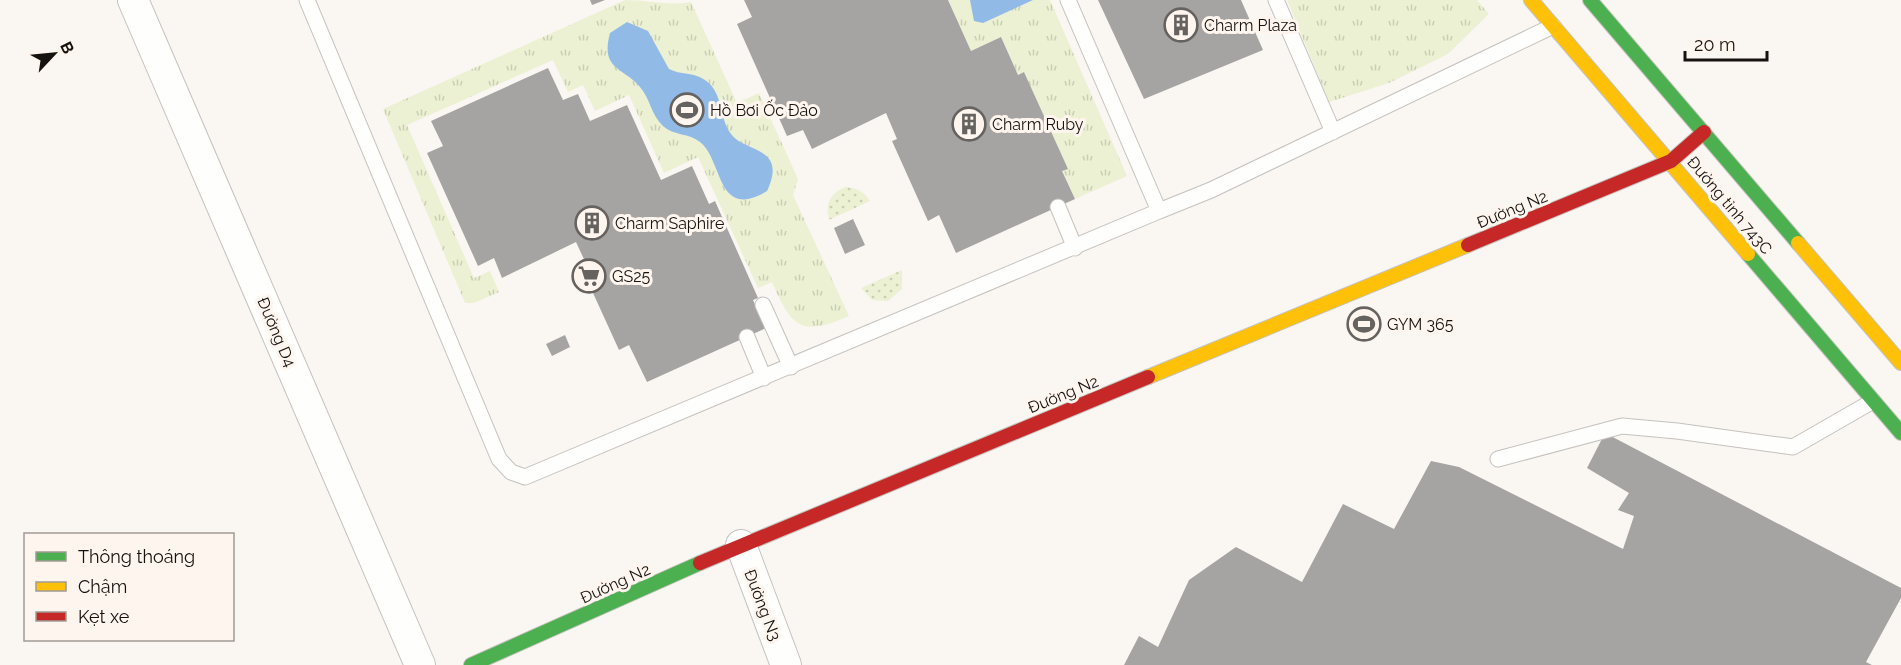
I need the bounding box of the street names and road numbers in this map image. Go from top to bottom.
street label: Đường tỉnh 743C [1683,153,1776,258]
street label: Đường N2 [1474,187,1550,232]
street label: Đường D4 [253,294,300,370]
street label: Đường N2 [1025,372,1101,417]
street label: Đường N2 [577,560,653,607]
street label: Đường N3 [740,567,785,643]

